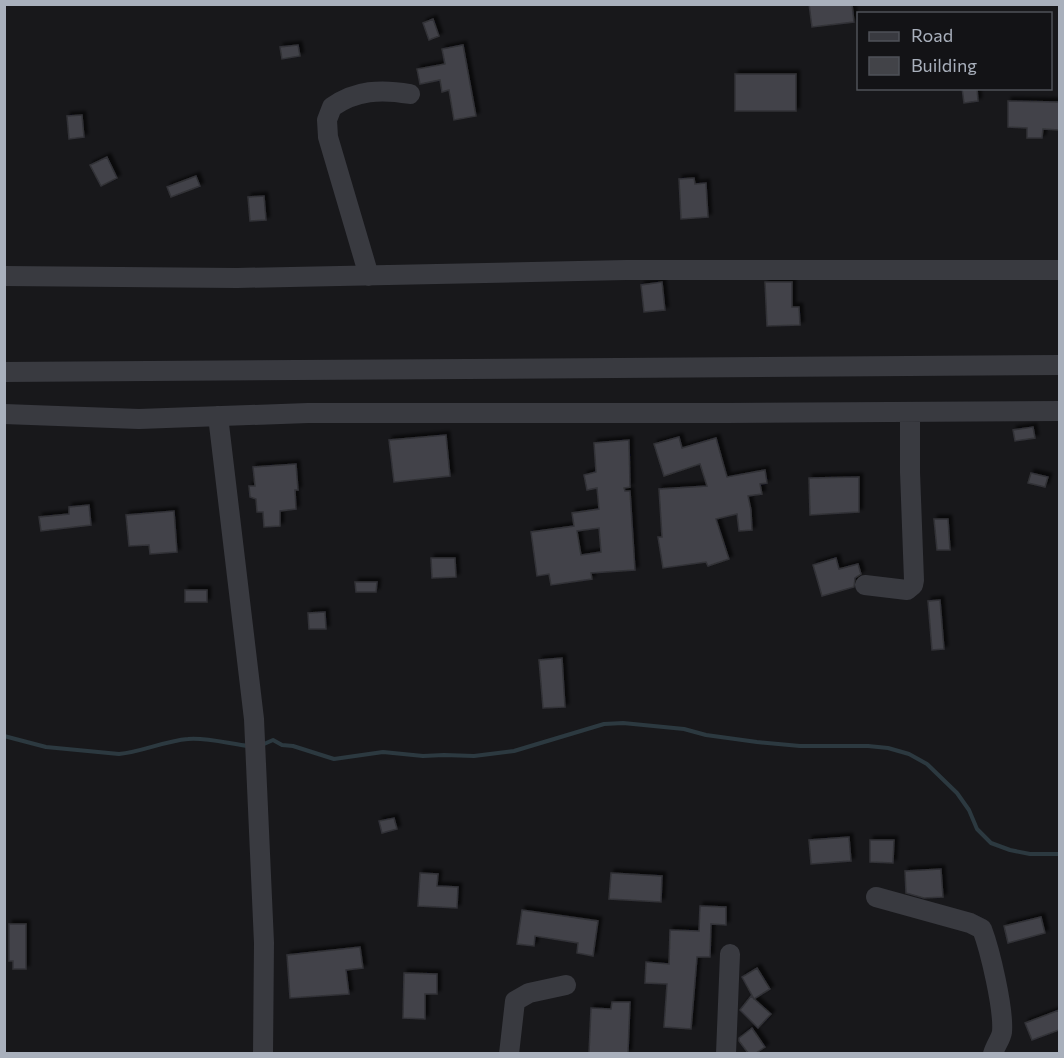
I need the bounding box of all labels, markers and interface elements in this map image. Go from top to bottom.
legend [857,12,1052,90]
text: Road [911,24,953,46]
text: Building [911,54,977,76]

